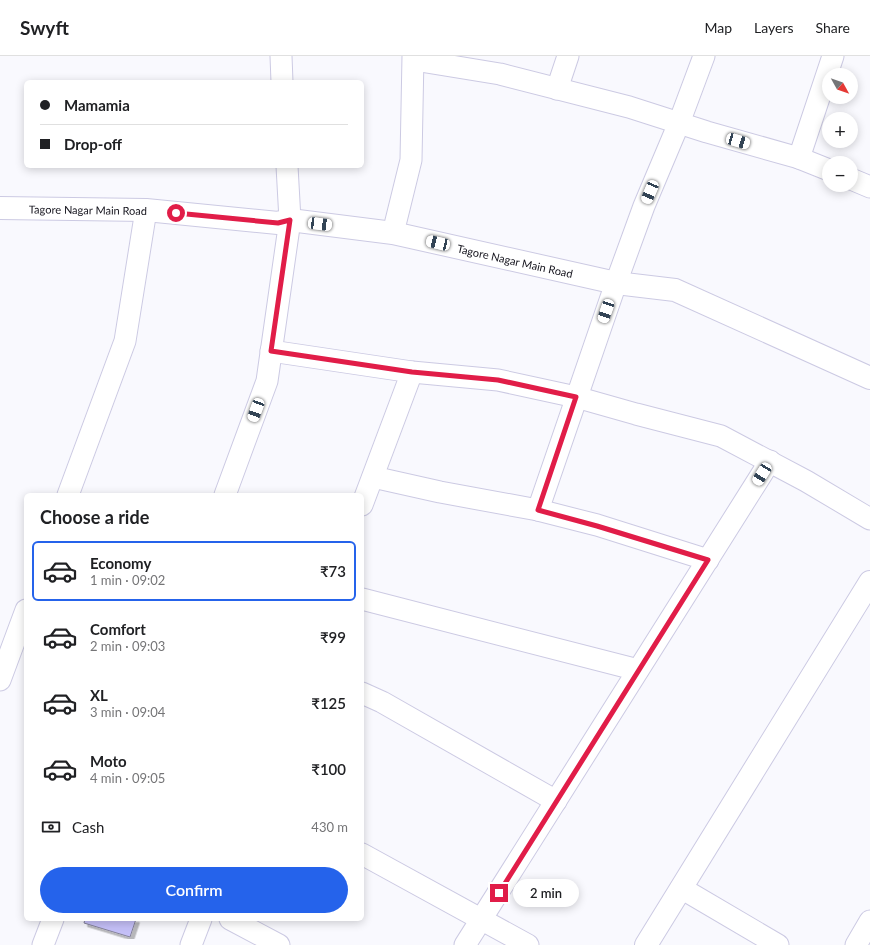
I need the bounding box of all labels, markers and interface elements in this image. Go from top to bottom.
text: Swyft [20,16,69,39]
text: Map [704,19,732,36]
text: Layers [754,19,794,36]
text: Share [816,19,850,36]
north arrow [822,68,858,104]
map controls [822,68,858,192]
text: Mamamia [64,96,130,114]
button: + [822,112,858,148]
car [725,132,751,150]
text: Drop-off [64,135,122,153]
button: − [822,156,858,192]
car [640,179,660,205]
street label: Tagore Nagar Main Road [29,202,147,217]
route start [167,204,185,222]
car [307,217,333,231]
car [425,234,451,252]
street label: Tagore Nagar Main Road [456,241,574,280]
car [596,298,616,324]
car [246,397,266,423]
car [751,461,773,487]
text: Choose a ride [40,506,149,528]
icon: car [42,553,78,589]
text: Economy [90,554,151,572]
text: ₹73 [320,562,346,580]
text: 1 min · 09:02 [90,572,165,588]
icon: car [42,619,78,655]
text: Comfort [90,620,146,638]
text: ₹99 [320,628,346,646]
text: 2 min · 09:03 [90,638,165,654]
icon: car [42,685,78,721]
text: XL [90,686,108,704]
text: ₹125 [311,694,346,712]
text: 3 min · 09:04 [90,704,165,720]
icon: car [42,751,78,787]
text: Moto [90,752,127,770]
text: ₹100 [311,760,346,778]
text: 4 min · 09:05 [90,770,165,786]
icon: cash [40,816,62,838]
text: Cash [72,818,104,836]
text: 430 m [311,819,348,835]
button: Confirm [40,867,348,913]
callout: 2 min [513,879,579,907]
route end [490,884,508,902]
text: 2 min [530,885,562,901]

